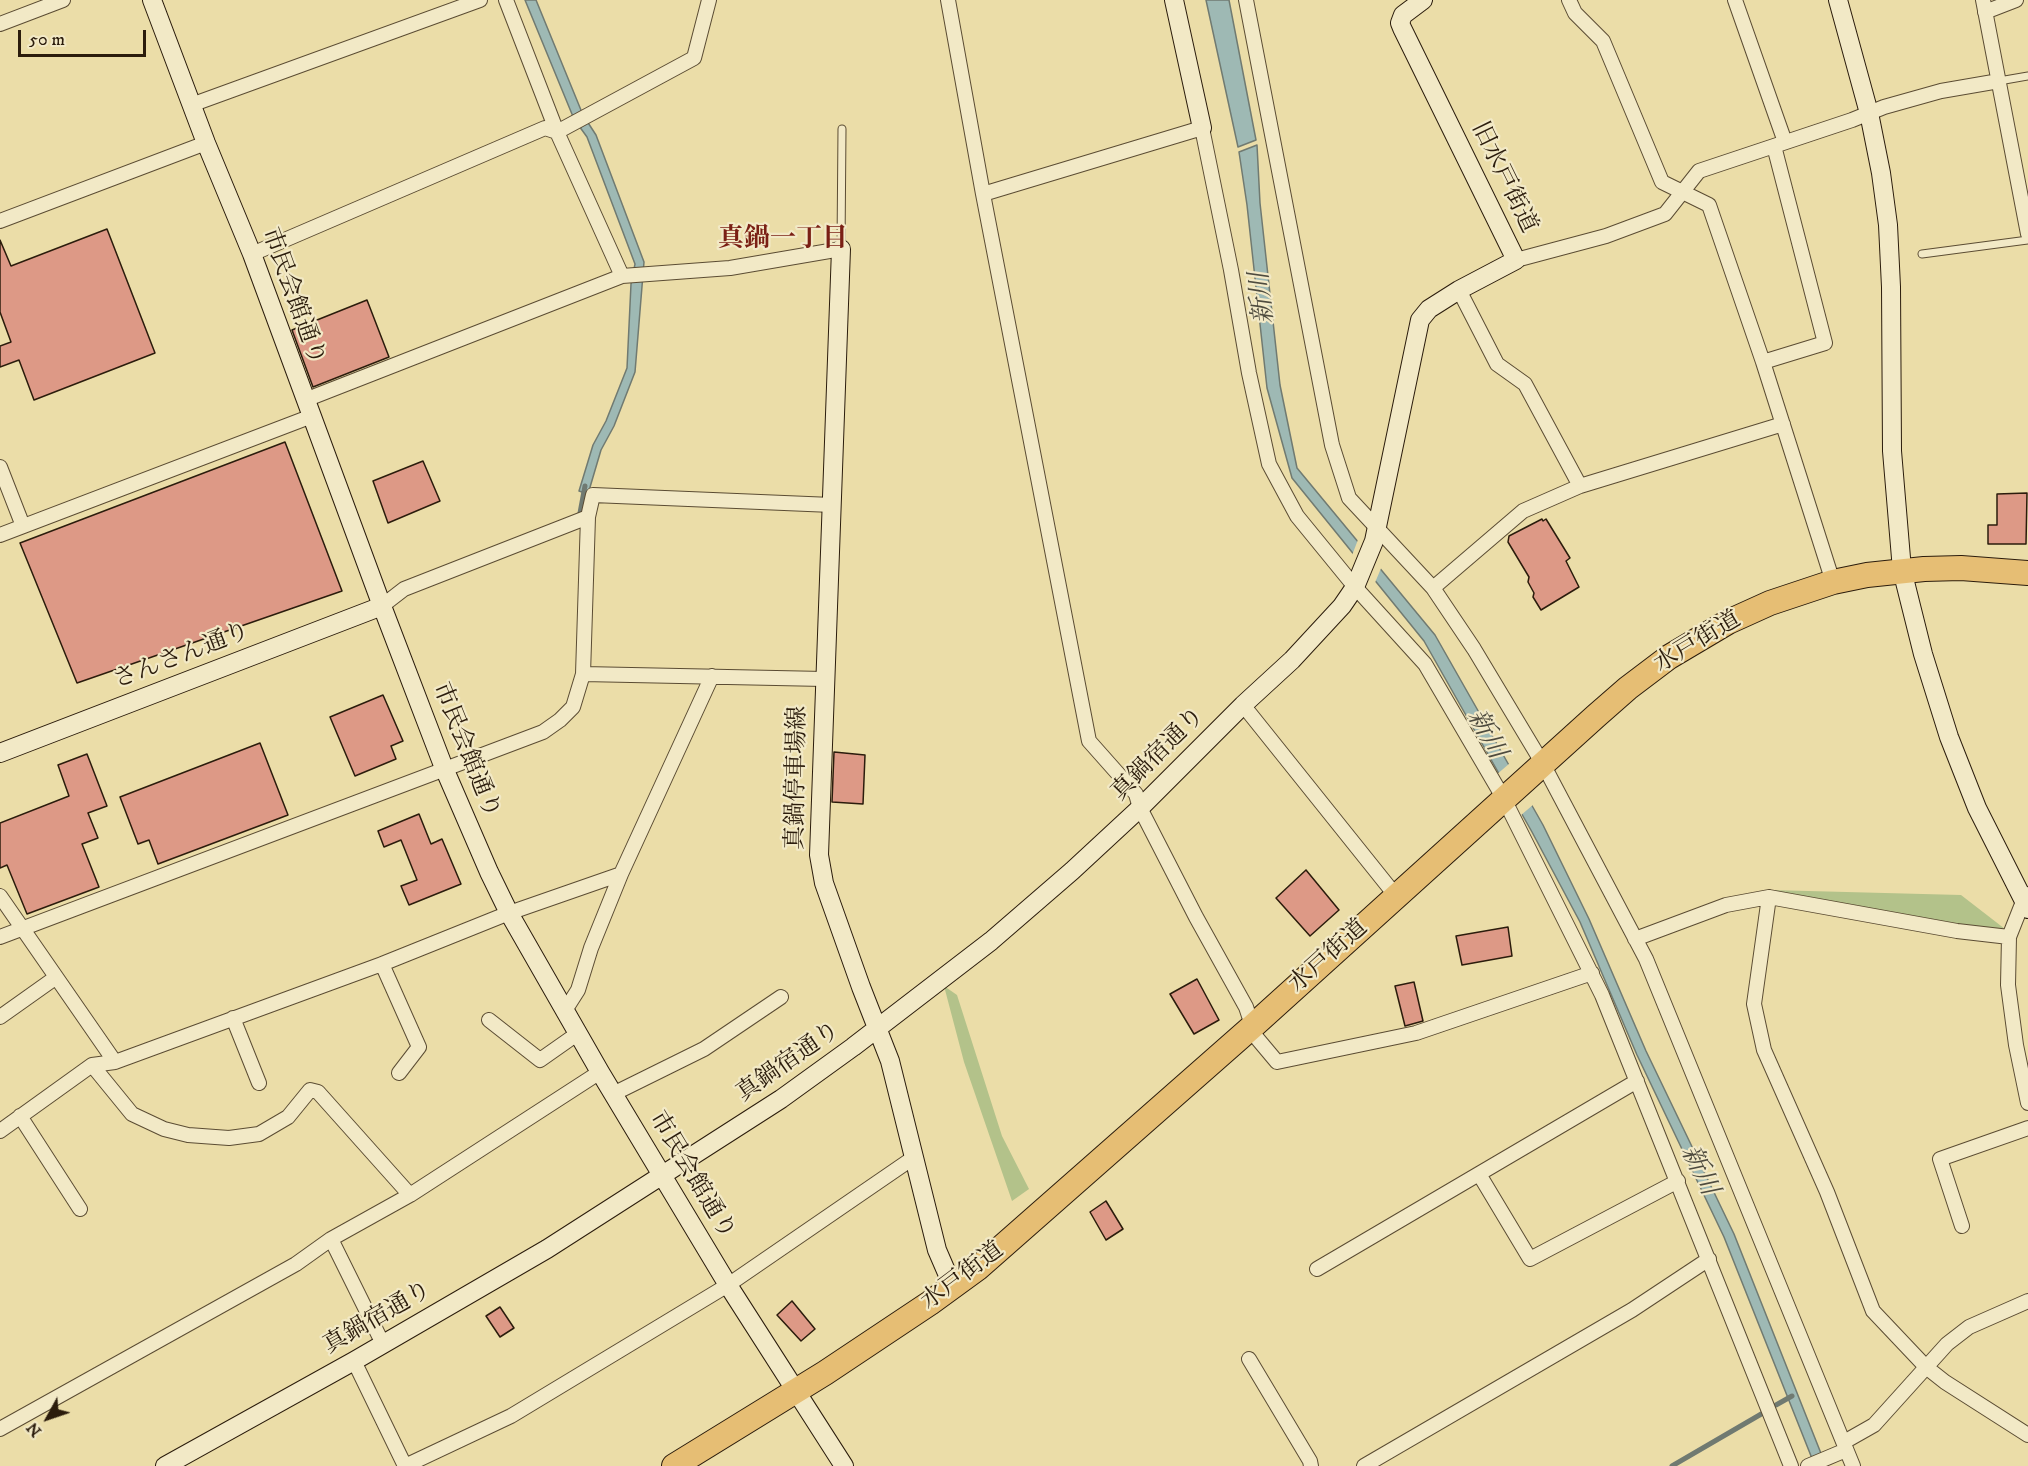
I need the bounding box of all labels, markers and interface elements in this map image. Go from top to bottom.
scale bar [21,18,148,56]
text: 50 m [29,29,65,51]
street label: 旧水戸街道 [1464,118,1542,238]
street label: 市民会館通り [254,224,330,370]
district label: 真鍋一丁目 [718,225,848,257]
water label: 新川 [1246,271,1282,325]
street label: 水戸街道 [1649,606,1747,680]
street label: さんさん通り [110,618,254,696]
street label: 市民会館通り [425,679,505,823]
street label: 真鍋宿通り [1106,702,1212,808]
water label: 新川 [1459,705,1511,765]
street label: 真鍋停車場線 [782,706,814,850]
street label: 水戸街道 [1284,914,1374,1000]
street label: 真鍋宿通り [732,1017,846,1109]
street label: 市民会館通り [642,1107,740,1245]
water label: 新川 [1673,1141,1723,1201]
street label: 水戸街道 [916,1237,1010,1317]
street label: 真鍋宿通り [319,1277,437,1361]
north arrow [18,1388,78,1448]
text: N [22,1418,46,1441]

